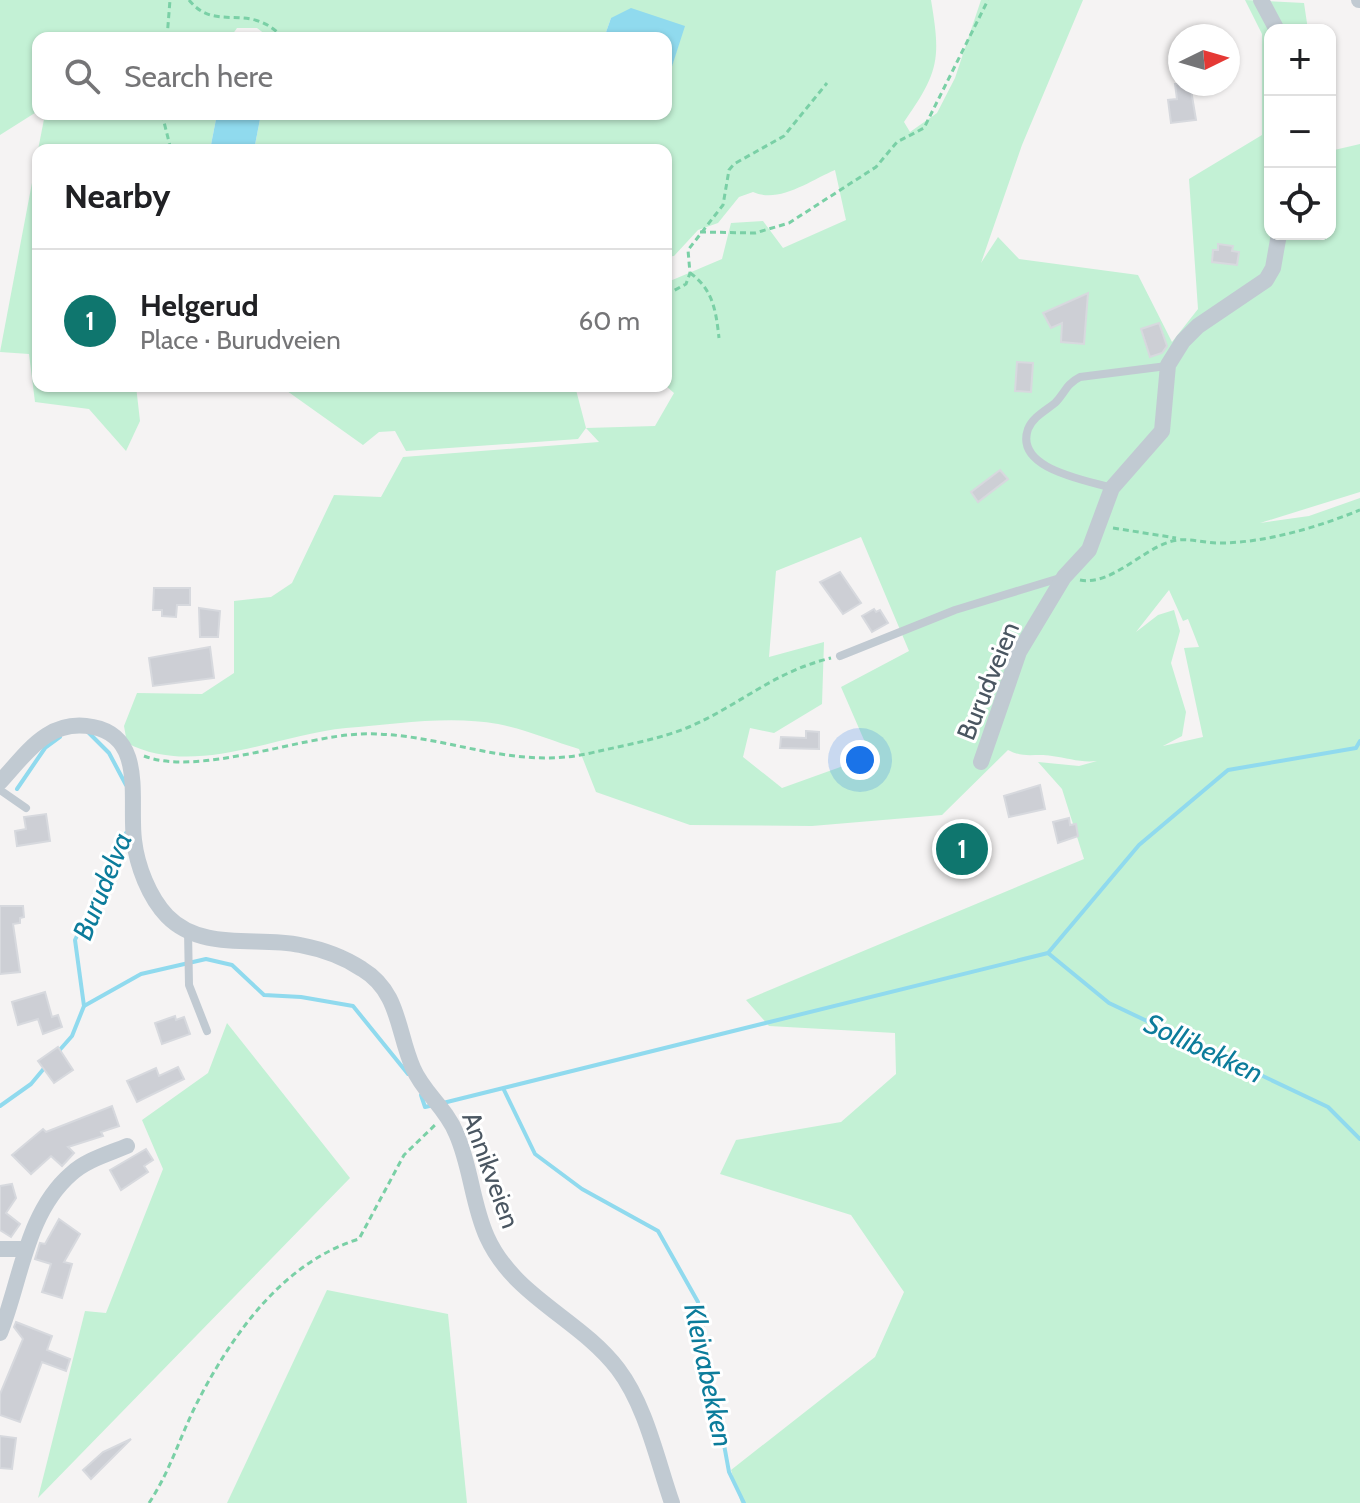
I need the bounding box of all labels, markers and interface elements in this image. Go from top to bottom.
north arrow [1168,24,1240,96]
map controls [1264,24,1336,240]
button: + [1264,24,1336,96]
search box [32,32,672,120]
icon: search [60,54,104,98]
text: Search here [124,58,273,95]
button: − [1264,96,1336,168]
button: locate [1264,168,1336,240]
text: Nearby [64,175,171,217]
text: Helgerud [140,287,259,324]
text: 1 [85,305,95,337]
text: 60 m [578,305,640,337]
text: Place · Burudveien [140,324,341,356]
street label: Burudveien [950,617,1026,745]
your location [840,740,880,780]
pin: 1 [936,819,988,879]
water label: Burudelva [65,827,139,945]
water label: Sollibekken [1139,1006,1269,1090]
street label: Annikveien [455,1107,527,1233]
water label: Kleivabekken [677,1300,741,1450]

